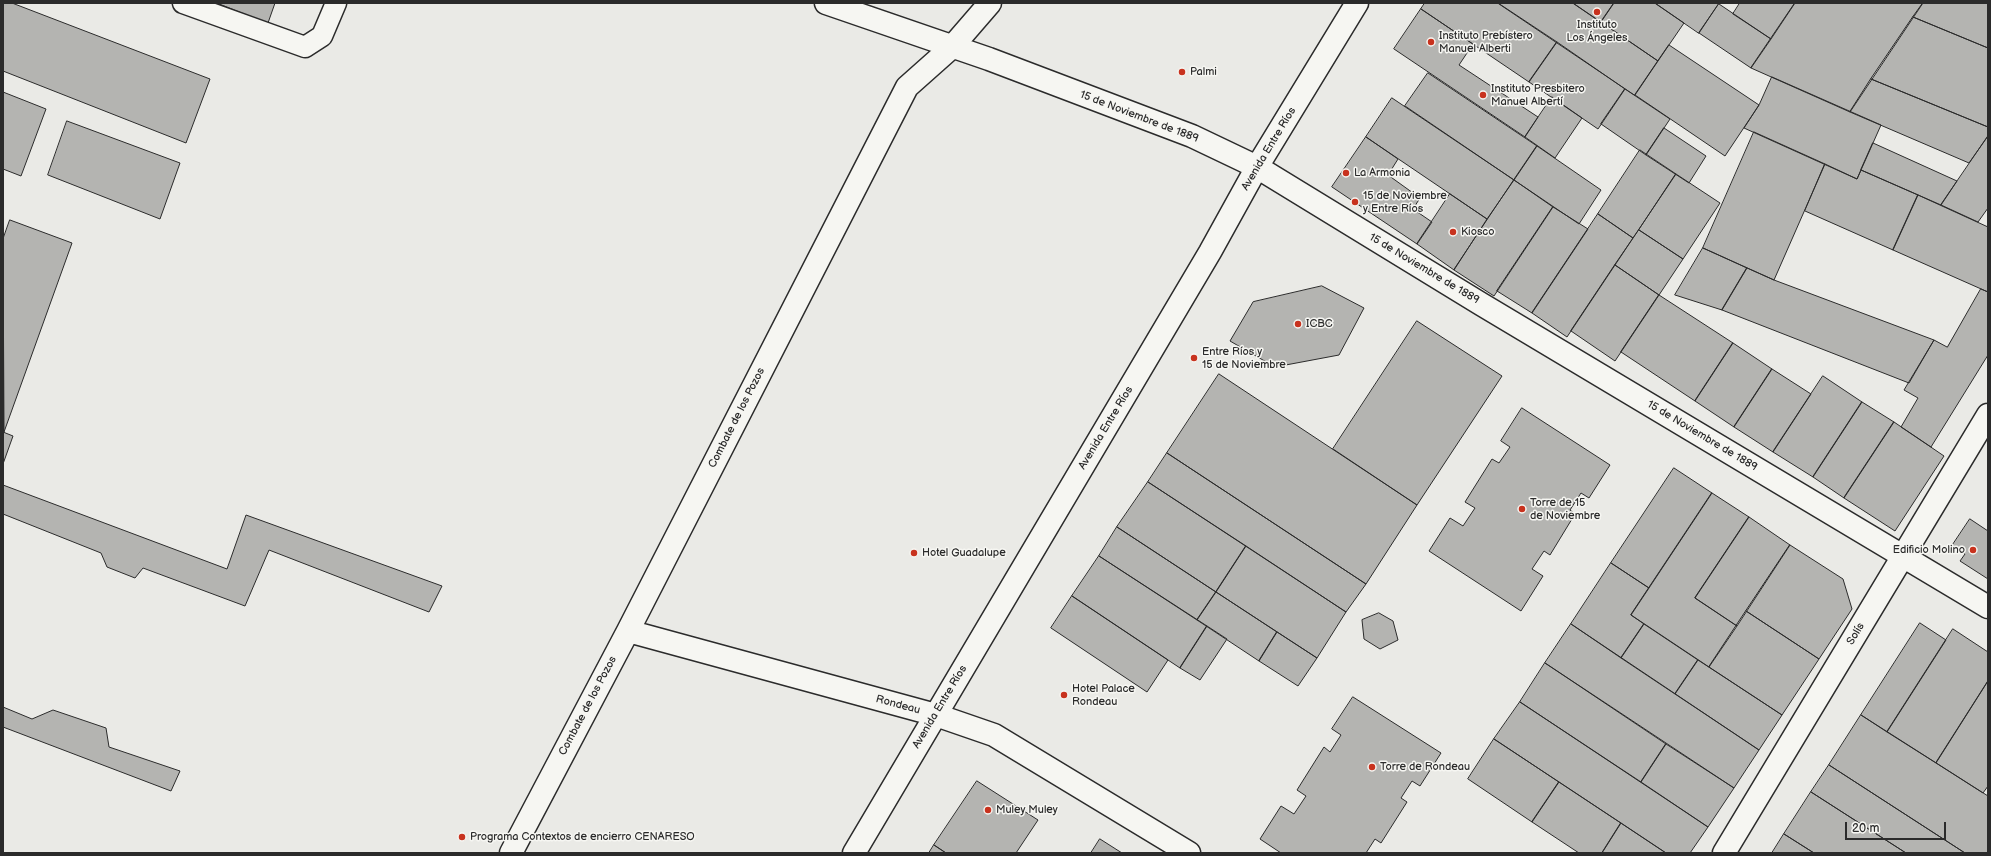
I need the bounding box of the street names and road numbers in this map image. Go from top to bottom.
street label: 15 de Noviembre de 1889 [1078,88,1200,146]
street label: Avenida Entre Ríos [1239,105,1299,193]
street label: 15 de Noviembre de 1889 [1367,231,1481,307]
street label: Combate de los Pozos [706,366,768,470]
street label: Avenida Entre Ríos [1076,384,1136,472]
street label: 15 de Noviembre de 1889 [1645,398,1759,474]
street label: Solís [1844,621,1868,647]
street label: Combate de los Pozos [556,654,620,758]
street label: Avenida Entre Ríos [910,663,970,751]
street label: Rondeau [874,693,922,717]

